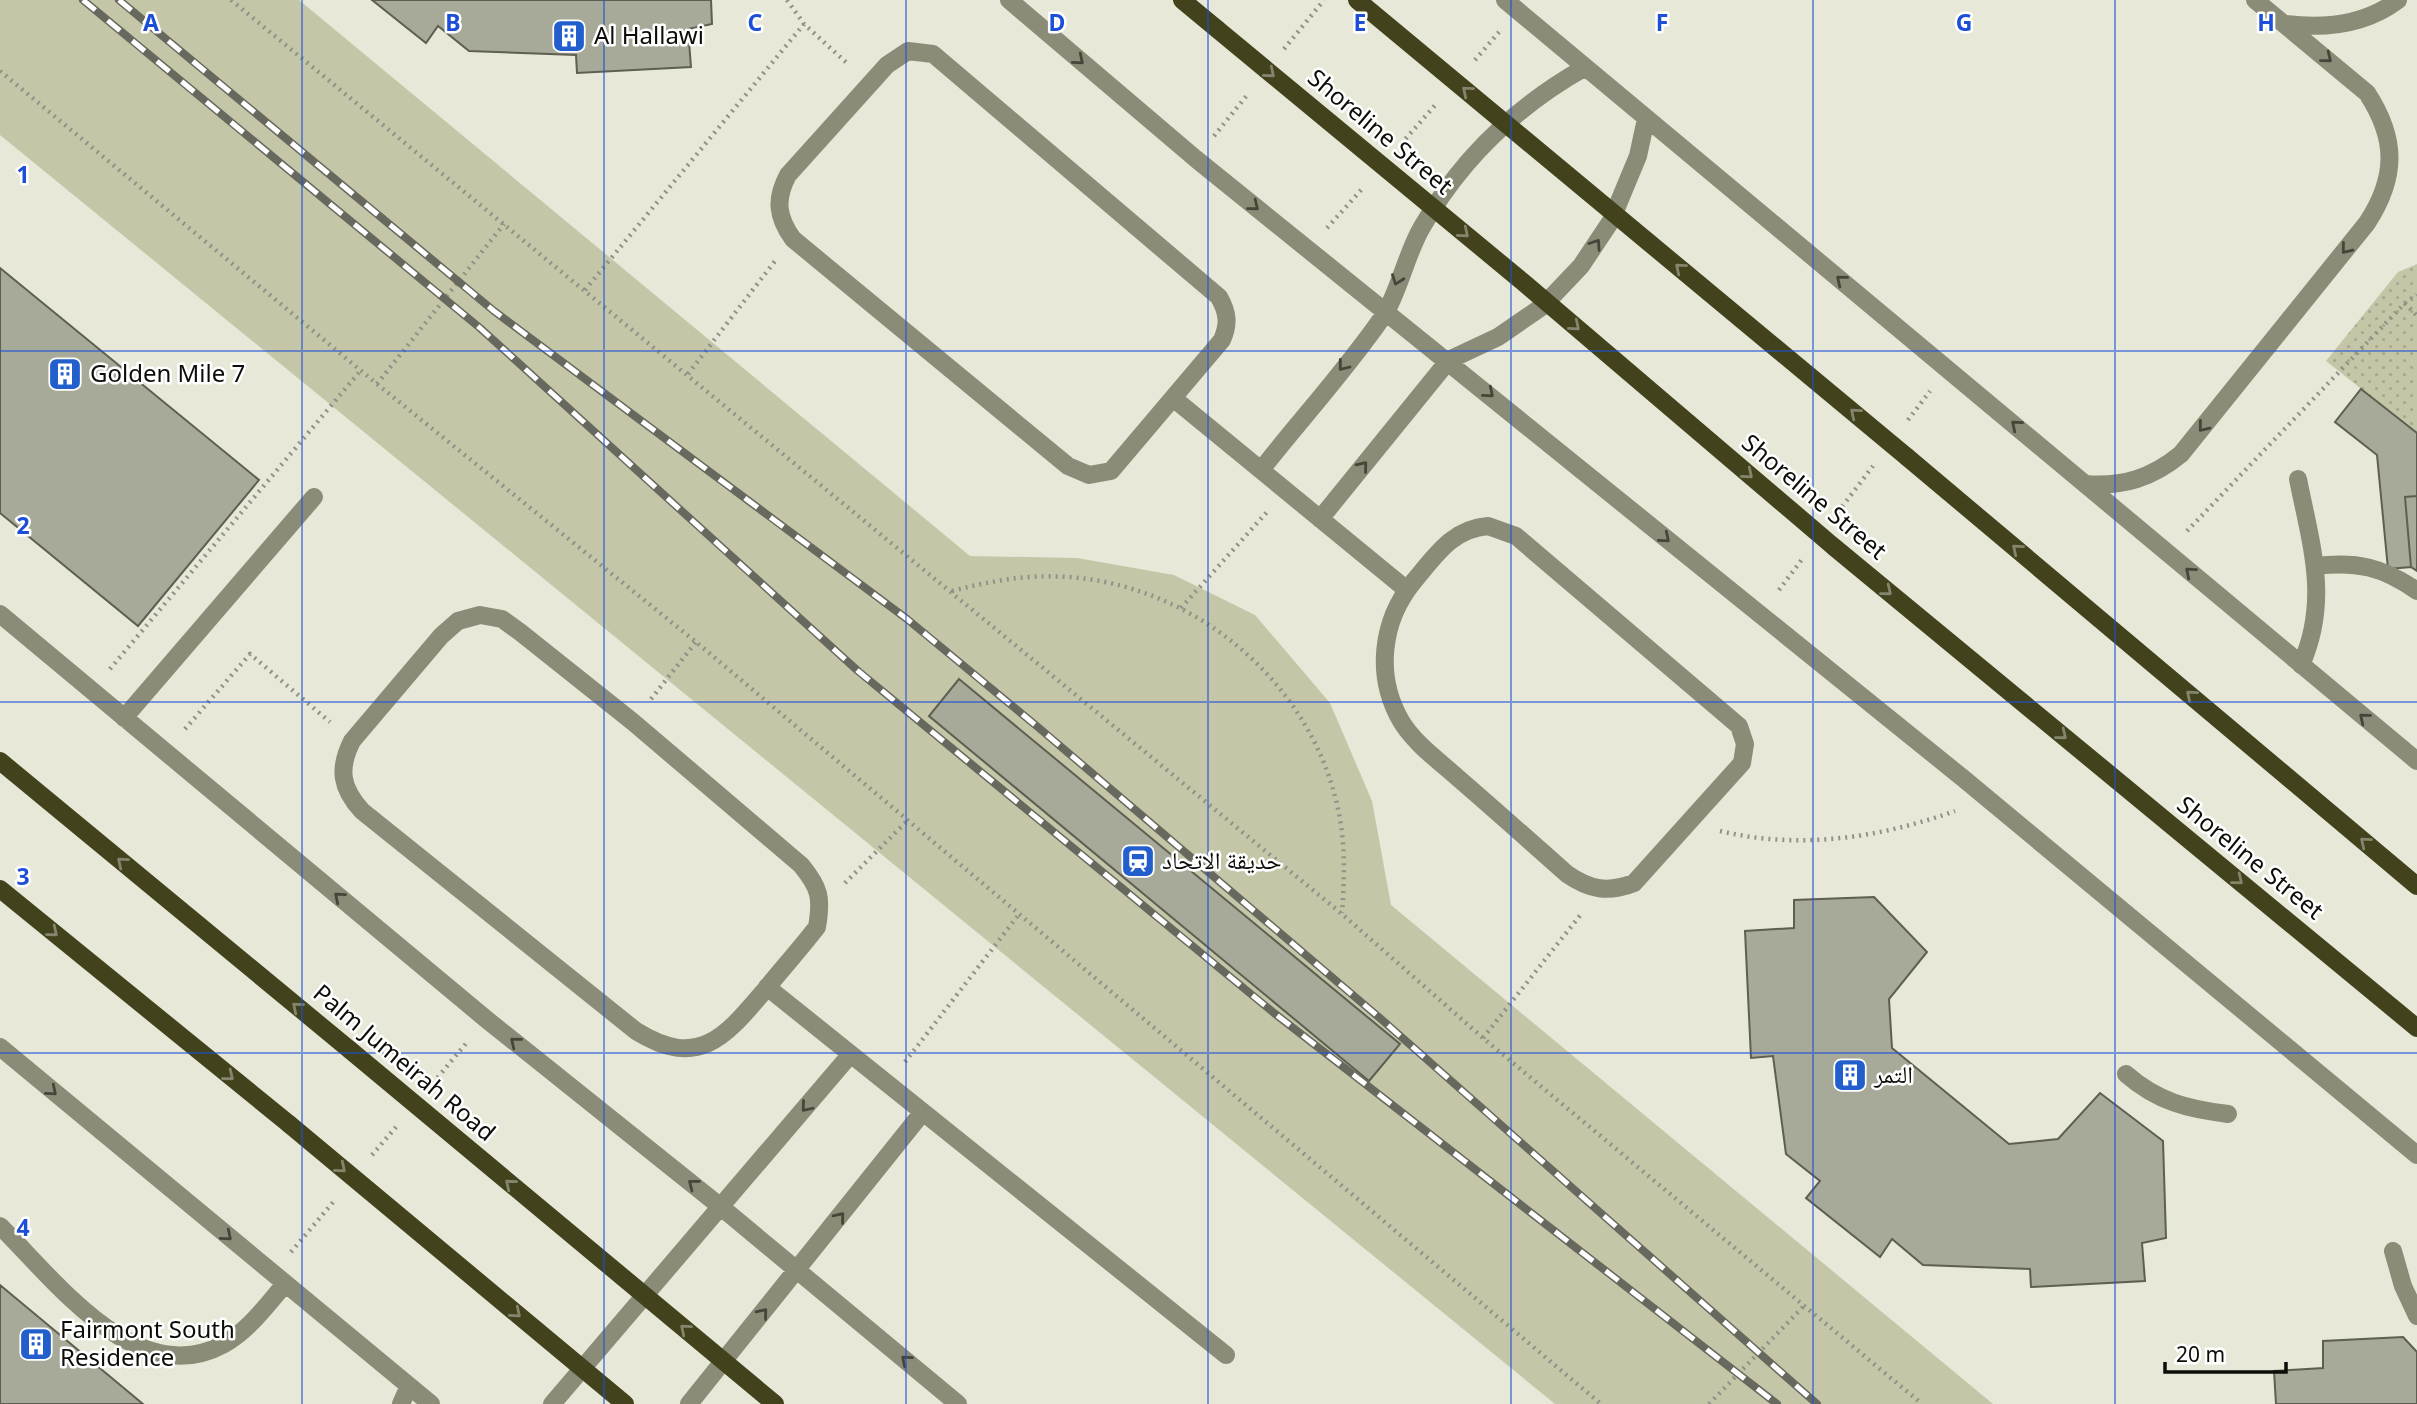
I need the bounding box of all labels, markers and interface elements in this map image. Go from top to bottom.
text: A [143,6,159,38]
text: B [445,6,461,38]
text: C [748,6,763,38]
text: D [1049,6,1065,38]
text: E [1354,6,1366,38]
text: F [1656,6,1668,38]
text: G [1956,6,1972,38]
text: H [2257,6,2275,38]
building icon: Al Hallawi [550,17,588,55]
place label: Al Hallawi [594,18,704,51]
one-way arrow [2319,50,2332,62]
one-way arrow [1071,52,1084,64]
street label: Shoreline Street [1302,61,1461,201]
one-way arrow [1262,64,1274,77]
one-way arrow [1463,87,1475,100]
text: 1 [16,158,30,190]
one-way arrow [1245,198,1258,210]
one-way arrow [1456,225,1469,237]
one-way arrow [1588,239,1600,252]
one-way arrow [2341,242,2354,254]
one-way arrow [1675,264,1688,276]
one-way arrow [1392,274,1406,286]
one-way arrow [1836,276,1849,288]
one-way arrow [1567,318,1580,330]
building icon: Golden Mile 7 [46,355,84,393]
place label: Golden Mile 7 [90,356,245,389]
one-way arrow [1339,358,1351,371]
one-way arrow [1482,385,1494,398]
one-way arrow [1850,409,1862,422]
one-way arrow [2199,418,2211,431]
one-way arrow [2011,421,2024,433]
street label: Shoreline Street [1736,426,1895,566]
one-way arrow [1355,461,1367,474]
one-way arrow [1740,466,1753,478]
text: 2 [16,509,30,541]
one-way arrow [1656,530,1669,542]
one-way arrow [2012,545,2025,557]
one-way arrow [2185,568,2198,580]
one-way arrow [1879,582,1891,595]
one-way arrow [2186,691,2198,704]
one-way arrow [2360,714,2373,726]
one-way arrow [2054,727,2067,739]
street label: Shoreline Street [2171,788,2331,926]
one-way arrow [2360,838,2373,850]
station icon: حديقة الاتحاد [1119,842,1157,880]
place label: حديقة الاتحاد [1162,843,1282,876]
one-way arrow [117,858,130,870]
text: 3 [16,860,30,892]
one-way arrow [2229,872,2242,884]
one-way arrow [335,893,347,906]
one-way arrow [44,924,57,936]
street label: Palm Jumeirah Road [307,976,503,1148]
one-way arrow [293,1003,306,1015]
one-way arrow [510,1038,522,1051]
building icon: التمر [1831,1056,1869,1094]
place label: التمر [1873,1057,1913,1090]
one-way arrow [222,1067,234,1080]
one-way arrow [44,1083,57,1095]
one-way arrow [802,1099,814,1112]
one-way arrow [333,1160,346,1172]
one-way arrow [506,1179,518,1192]
one-way arrow [688,1180,700,1193]
text: 4 [16,1211,30,1243]
one-way arrow [831,1212,844,1224]
one-way arrow [220,1228,232,1241]
one-way arrow [508,1305,521,1317]
one-way arrow [754,1308,767,1320]
place label: Fairmont South Residence [60,1312,235,1373]
building icon: Fairmont South Residence [17,1325,55,1363]
one-way arrow [681,1325,694,1337]
scale bar [2165,1330,2286,1374]
text: 20 m [2176,1340,2225,1368]
one-way arrow [901,1356,913,1369]

